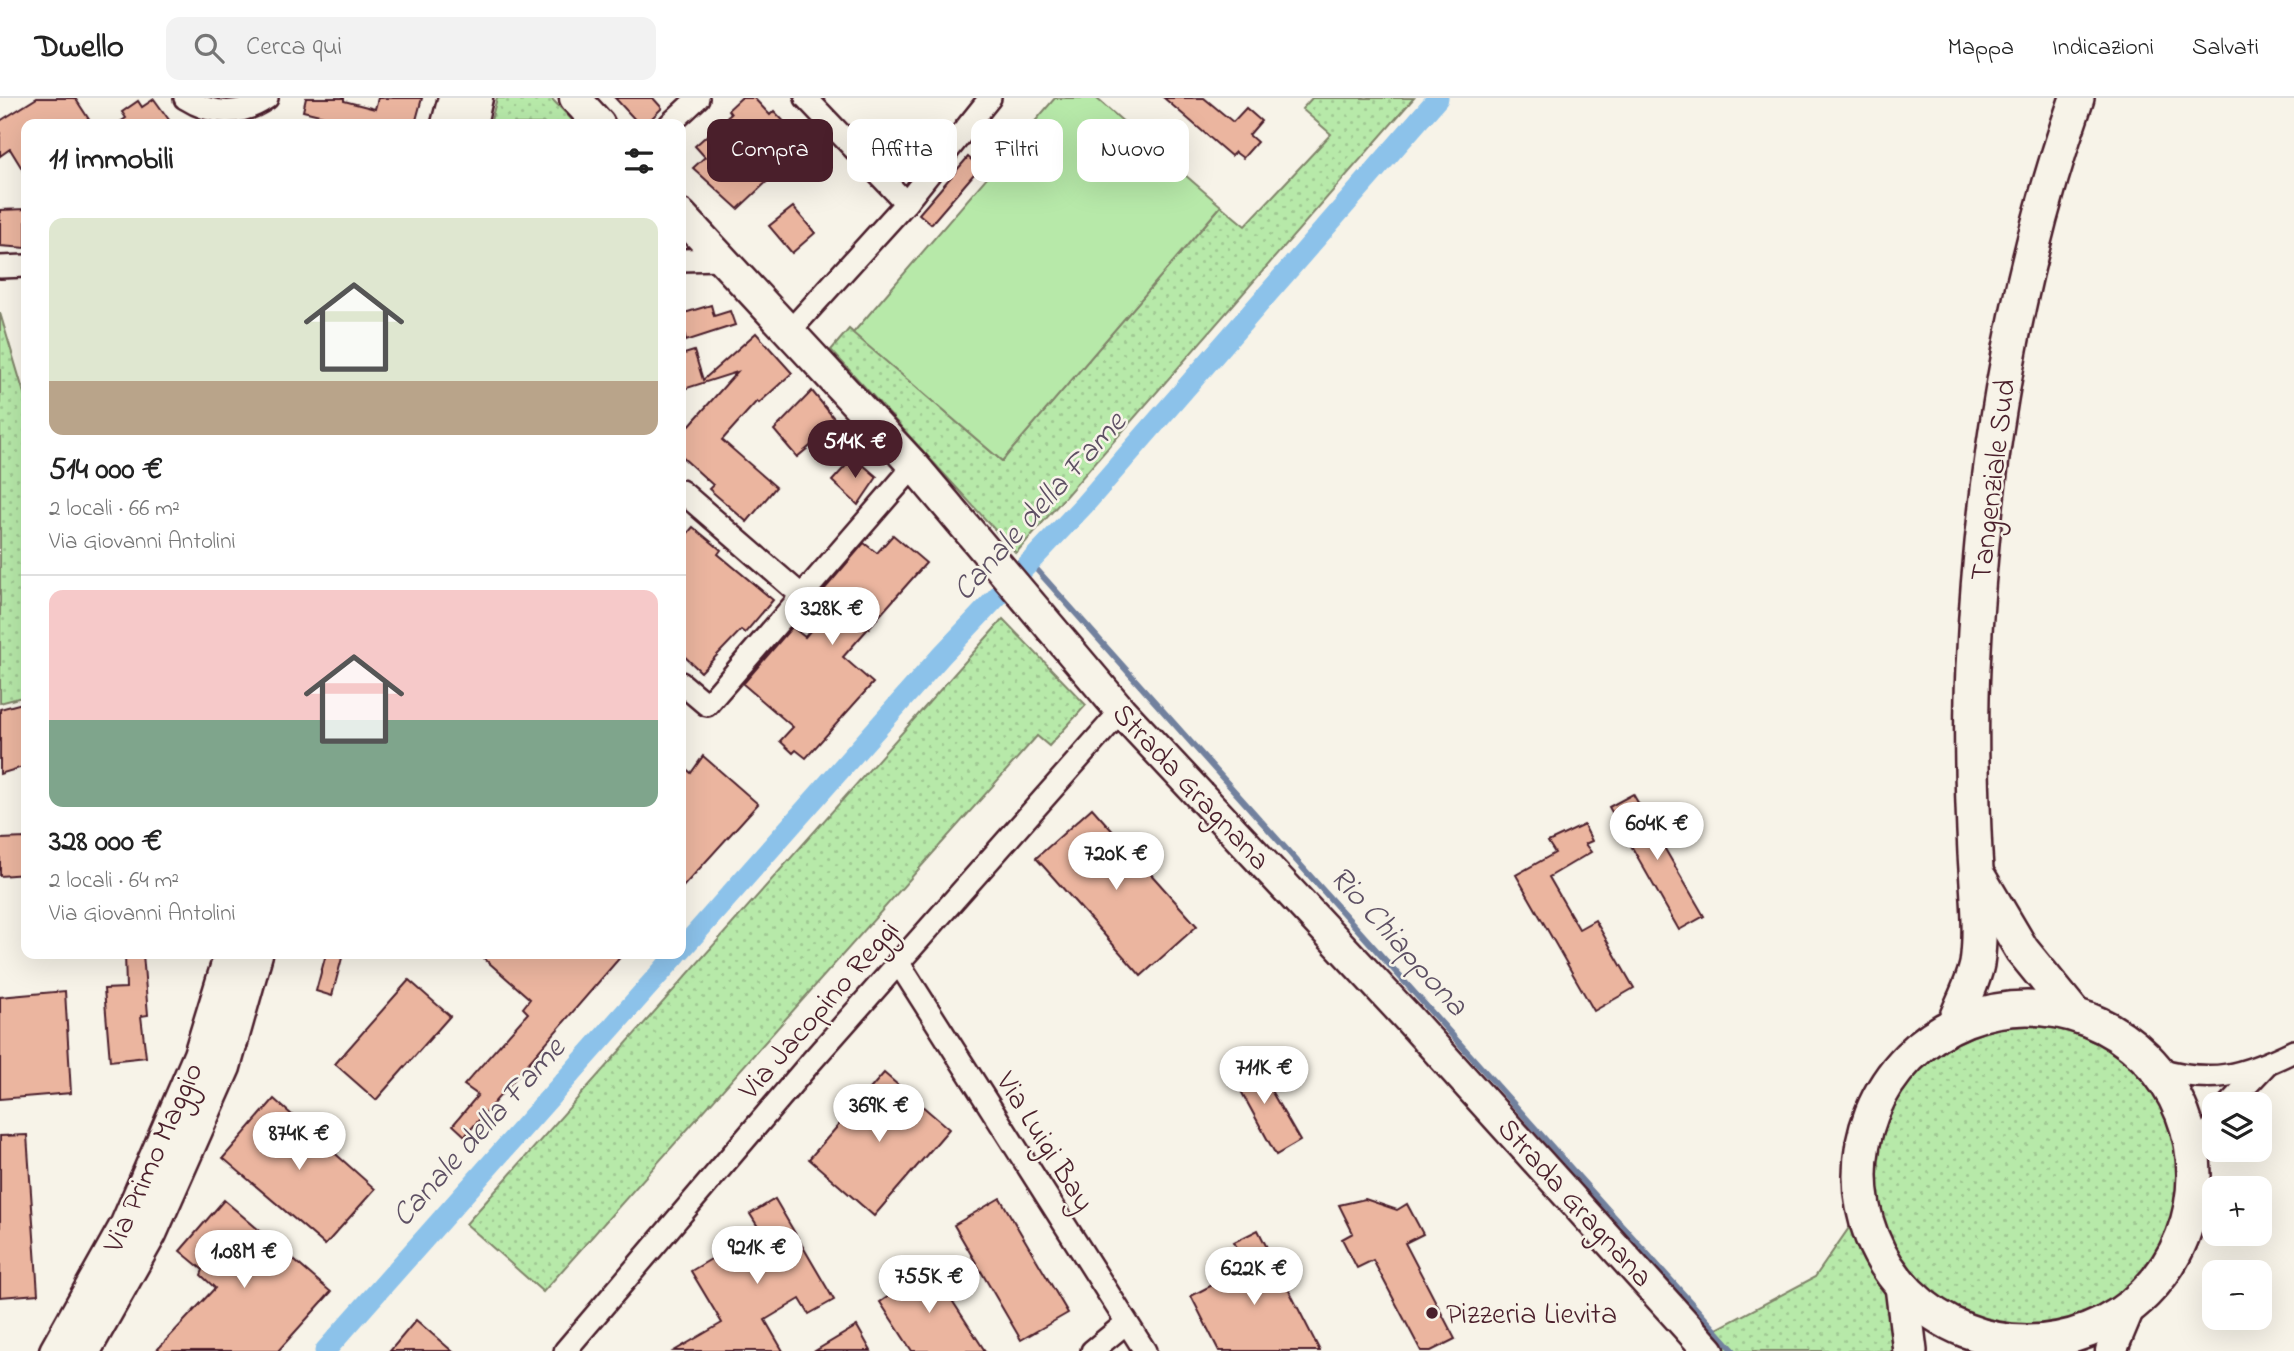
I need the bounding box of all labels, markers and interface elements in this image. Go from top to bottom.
search box [166,17,656,80]
text: Dwello [35,24,124,72]
icon: search [190,29,228,67]
text: Cerca qui [246,29,342,67]
text: Mappa [1947,31,2014,66]
text: Indicazioni [2052,31,2154,66]
text: Salvati [2192,31,2259,66]
chip: Compra [707,119,833,182]
chip: Affitta [847,119,957,182]
chip: Filtri [971,119,1063,182]
chip: Nuovo [1077,119,1189,182]
text: 11 immobili [49,139,174,183]
icon: filters [620,142,658,180]
icon: home [291,264,417,390]
street label: Tangenziale Sud [1961,377,2029,584]
water label: Canale della Fame [942,401,1140,613]
pin: 514K € [798,420,912,480]
text: 514K € [824,426,886,459]
text: 514 000 € [49,449,163,493]
text: 2 locali · 66 m² [49,493,180,526]
text: Via Giovanni Antolini [49,526,236,559]
pin: 328K € [775,588,889,647]
text: 328K € [801,593,863,626]
icon: home [291,636,417,762]
street label: Strada Gragnana [1100,694,1279,882]
pin: 604K € [1600,802,1714,862]
text: 604K € [1626,808,1688,841]
text: 328 000 € [49,821,162,865]
pin: 720K € [1059,832,1173,892]
text: 720K € [1084,838,1148,871]
water label: Rio Chiappona [1317,857,1478,1029]
text: 2 locali · 64 m² [49,865,179,898]
text: Via Giovanni Antolini [49,898,236,931]
street label: Via Jacopino Reggi [729,911,911,1112]
water label: Canale della Fame [381,1027,579,1239]
pin: 711K € [1207,1046,1321,1106]
text: 711K € [1235,1052,1293,1085]
street label: Via Primo Maggio [93,1056,216,1261]
street label: Via Luigi Bay [982,1063,1104,1221]
pin: 369K € [822,1084,936,1144]
text: 369K € [849,1090,909,1123]
map controls [2202,1092,2272,1330]
button: layers [2202,1092,2272,1162]
street label: Strada Gragnana [1485,1109,1662,1299]
pin: 874K € [242,1112,356,1172]
text: 874K € [269,1118,329,1151]
button: + [2202,1176,2272,1246]
pin: 921K € [700,1226,814,1286]
pin: 1.08M € [179,1230,309,1290]
text: 921K € [728,1232,786,1265]
text: 1.08M € [211,1236,277,1269]
pin: 622K € [1197,1248,1311,1307]
text: 622K € [1221,1253,1287,1286]
pin: 755K € [872,1256,986,1315]
button: − [2202,1260,2272,1330]
text: 755K € [895,1261,963,1294]
place label: Pizzeria Lievita [1446,1294,1617,1338]
marker: Pizzeria Lievita [1424,1305,1440,1321]

